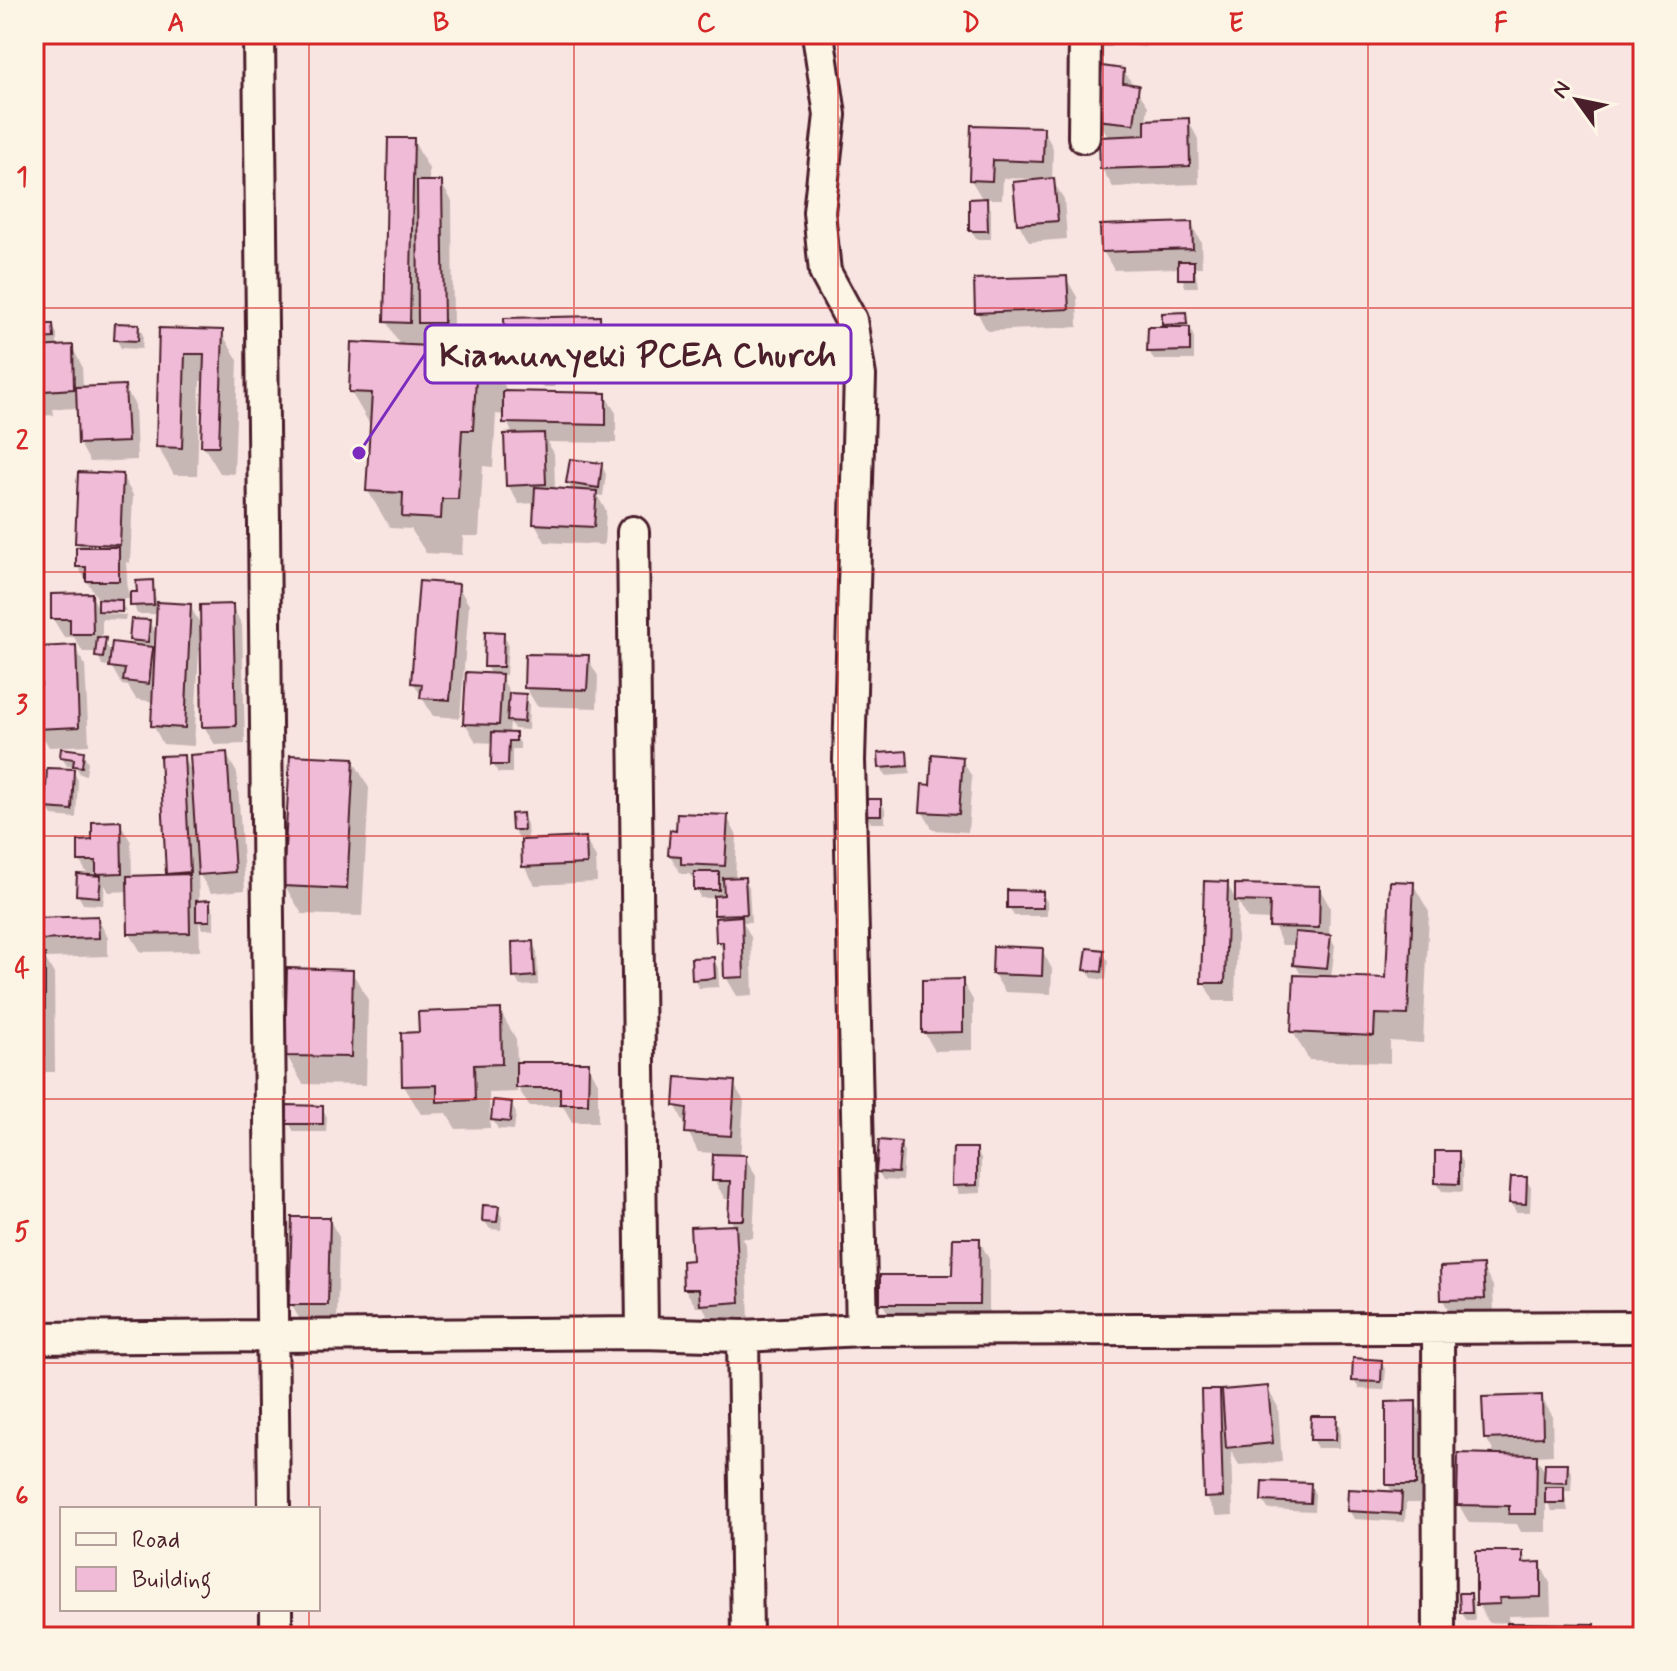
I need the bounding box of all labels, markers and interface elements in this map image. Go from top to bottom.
text: A [167,7,185,41]
text: B [433,7,449,41]
text: C [697,7,716,41]
text: D [962,7,980,41]
text: E [1228,7,1244,41]
text: F [1494,7,1508,41]
north arrow [1537,60,1617,140]
text: N [1546,76,1578,104]
text: 1 [16,161,28,195]
callout: Kiamunyeki PCEA Church [425,325,851,383]
text: Kiamunyeki PCEA Church [439,334,837,379]
text: 2 [16,425,29,459]
text: 3 [16,689,28,723]
text: 4 [14,953,30,987]
text: 5 [14,1216,30,1250]
text: 6 [15,1480,29,1514]
legend [60,1507,320,1611]
text: Road [132,1525,180,1556]
text: Building [132,1565,212,1599]

